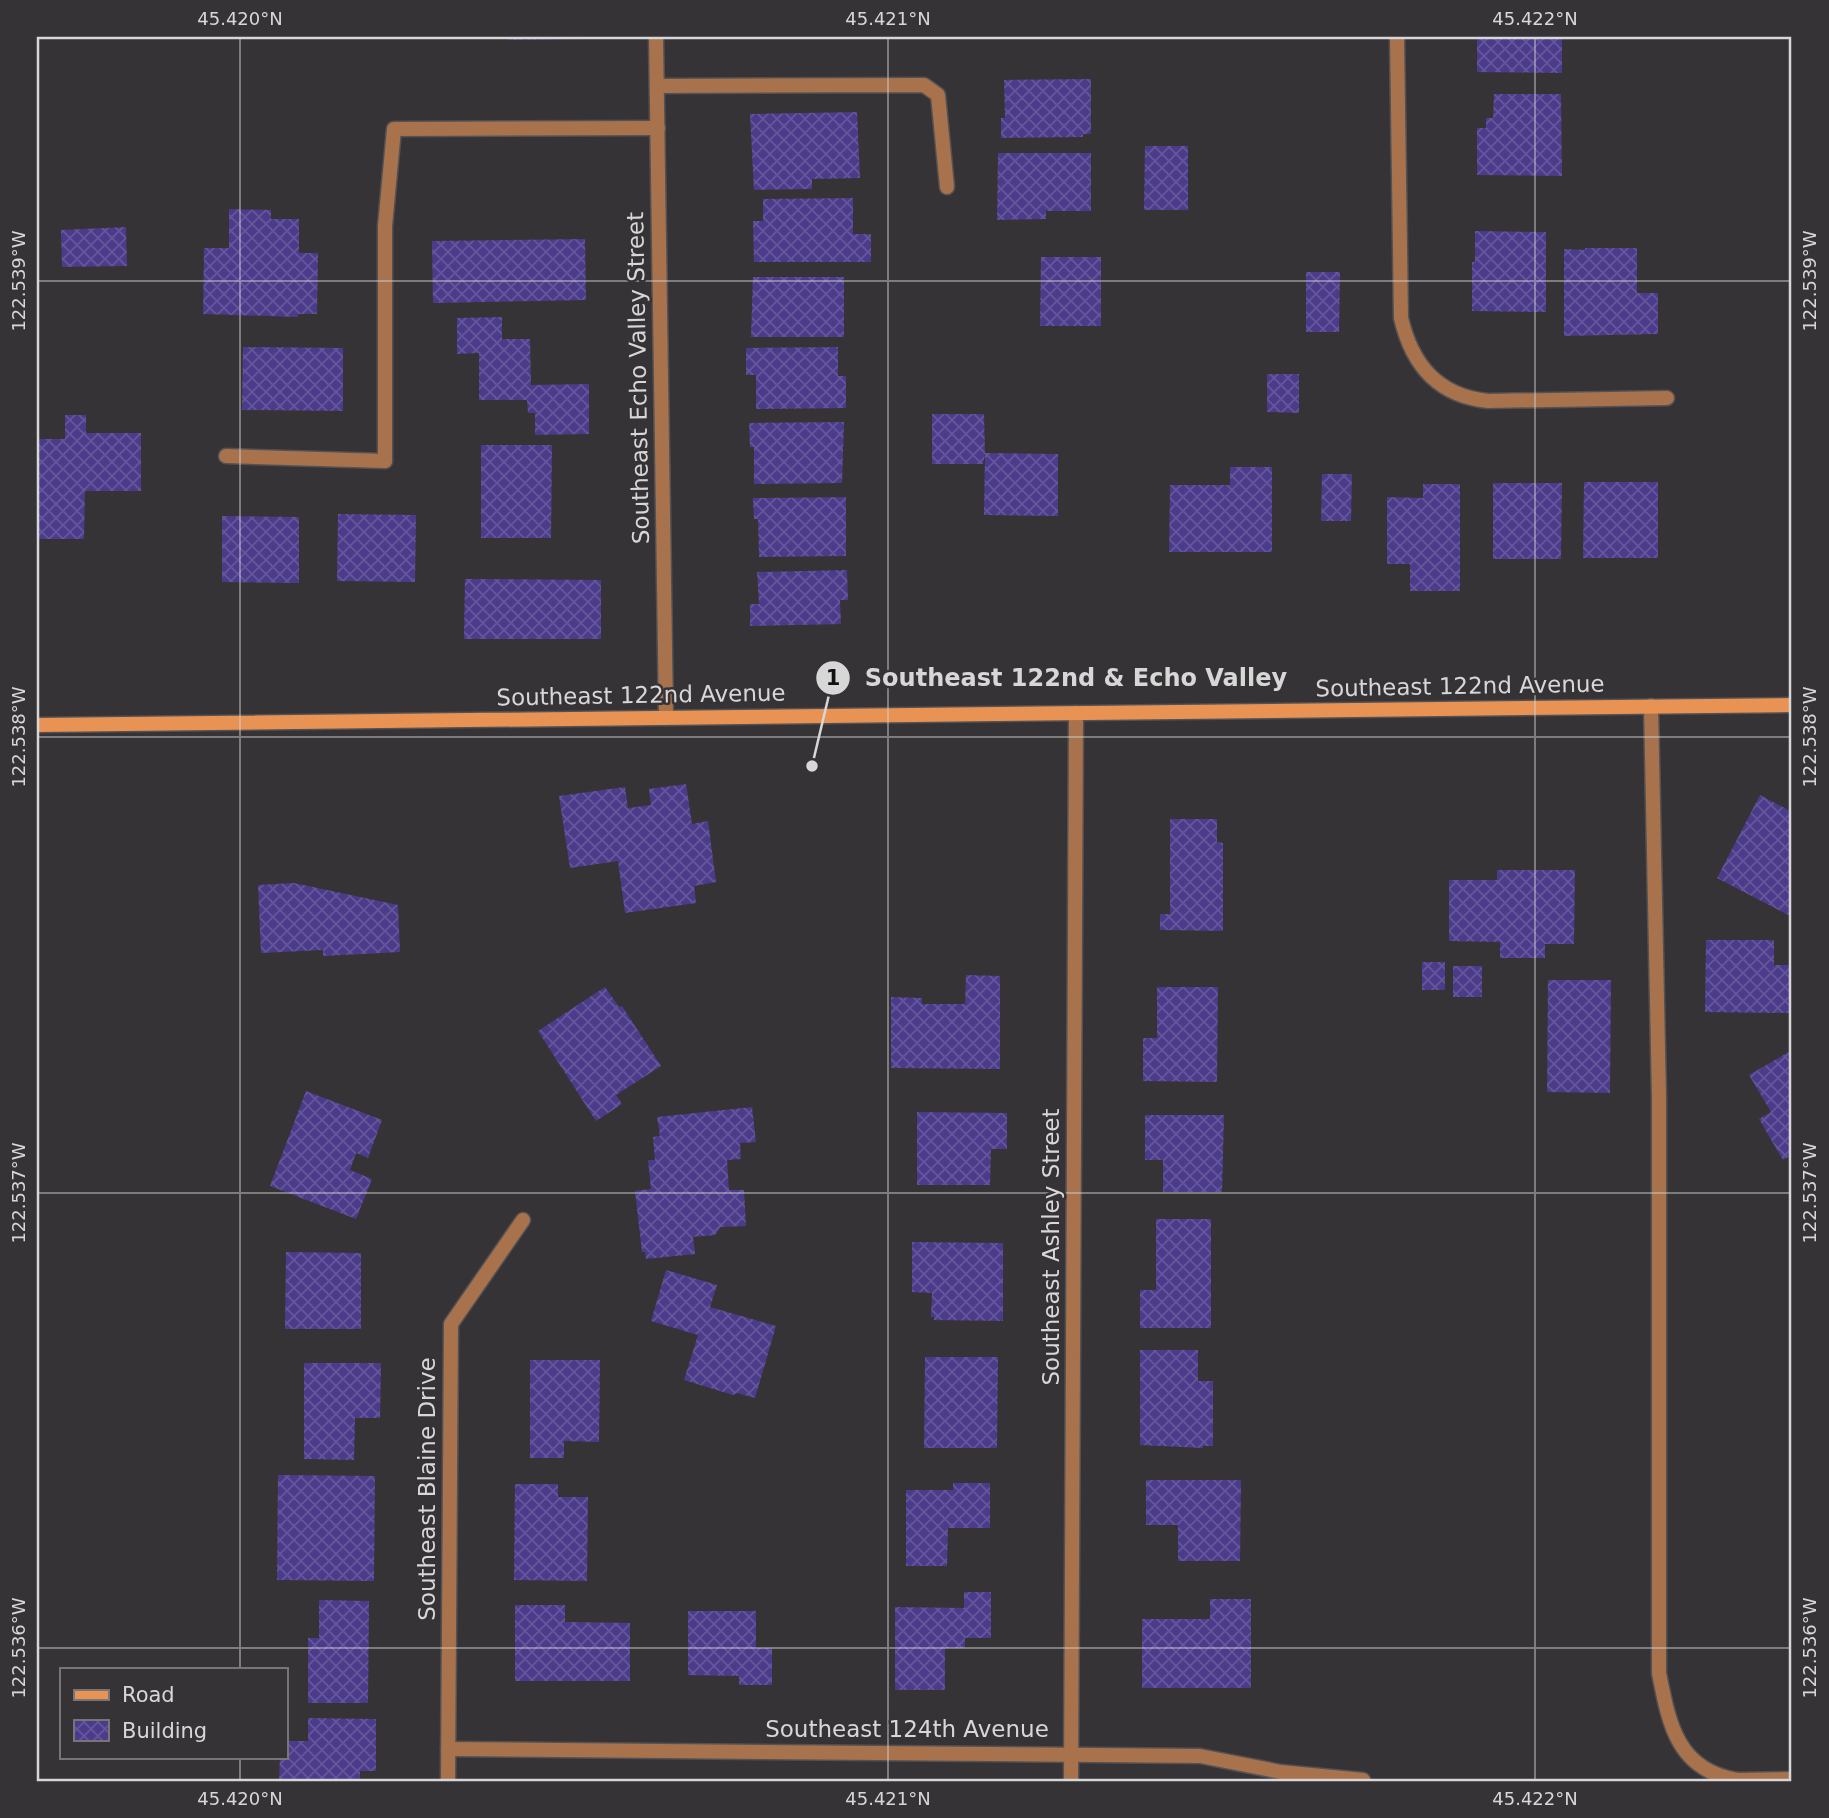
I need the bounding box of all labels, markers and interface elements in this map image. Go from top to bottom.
text: 45.420°N [197,8,283,29]
text: 45.421°N [845,8,931,29]
text: 45.422°N [1492,8,1578,29]
street label: Southeast Echo Valley Street [622,212,654,544]
text: 122.539°W [8,230,29,332]
text: 122.539°W [1799,230,1820,332]
callout: Southeast 122nd & Echo Valley [815,655,1301,700]
text: Southeast 122nd & Echo Valley [865,664,1288,692]
text: 1 [826,666,840,690]
street label: Southeast 122nd Avenue [1315,670,1605,702]
street label: Southeast 122nd Avenue [496,679,786,711]
text: 122.538°W [8,686,29,788]
text: 122.538°W [1799,686,1820,788]
street label: Southeast Ashley Street [1038,1108,1064,1386]
text: 122.537°W [8,1142,29,1244]
text: 122.537°W [1799,1142,1820,1244]
street label: Southeast Blaine Drive [414,1357,440,1621]
text: 122.536°W [8,1597,29,1699]
text: 122.536°W [1799,1597,1820,1699]
legend [60,1668,287,1758]
text: Road [122,1683,175,1707]
street label: Southeast 124th Avenue [765,1716,1049,1742]
text: Building [122,1719,207,1743]
text: 45.420°N [197,1788,283,1809]
text: 45.421°N [845,1788,931,1809]
text: 45.422°N [1492,1788,1578,1809]

